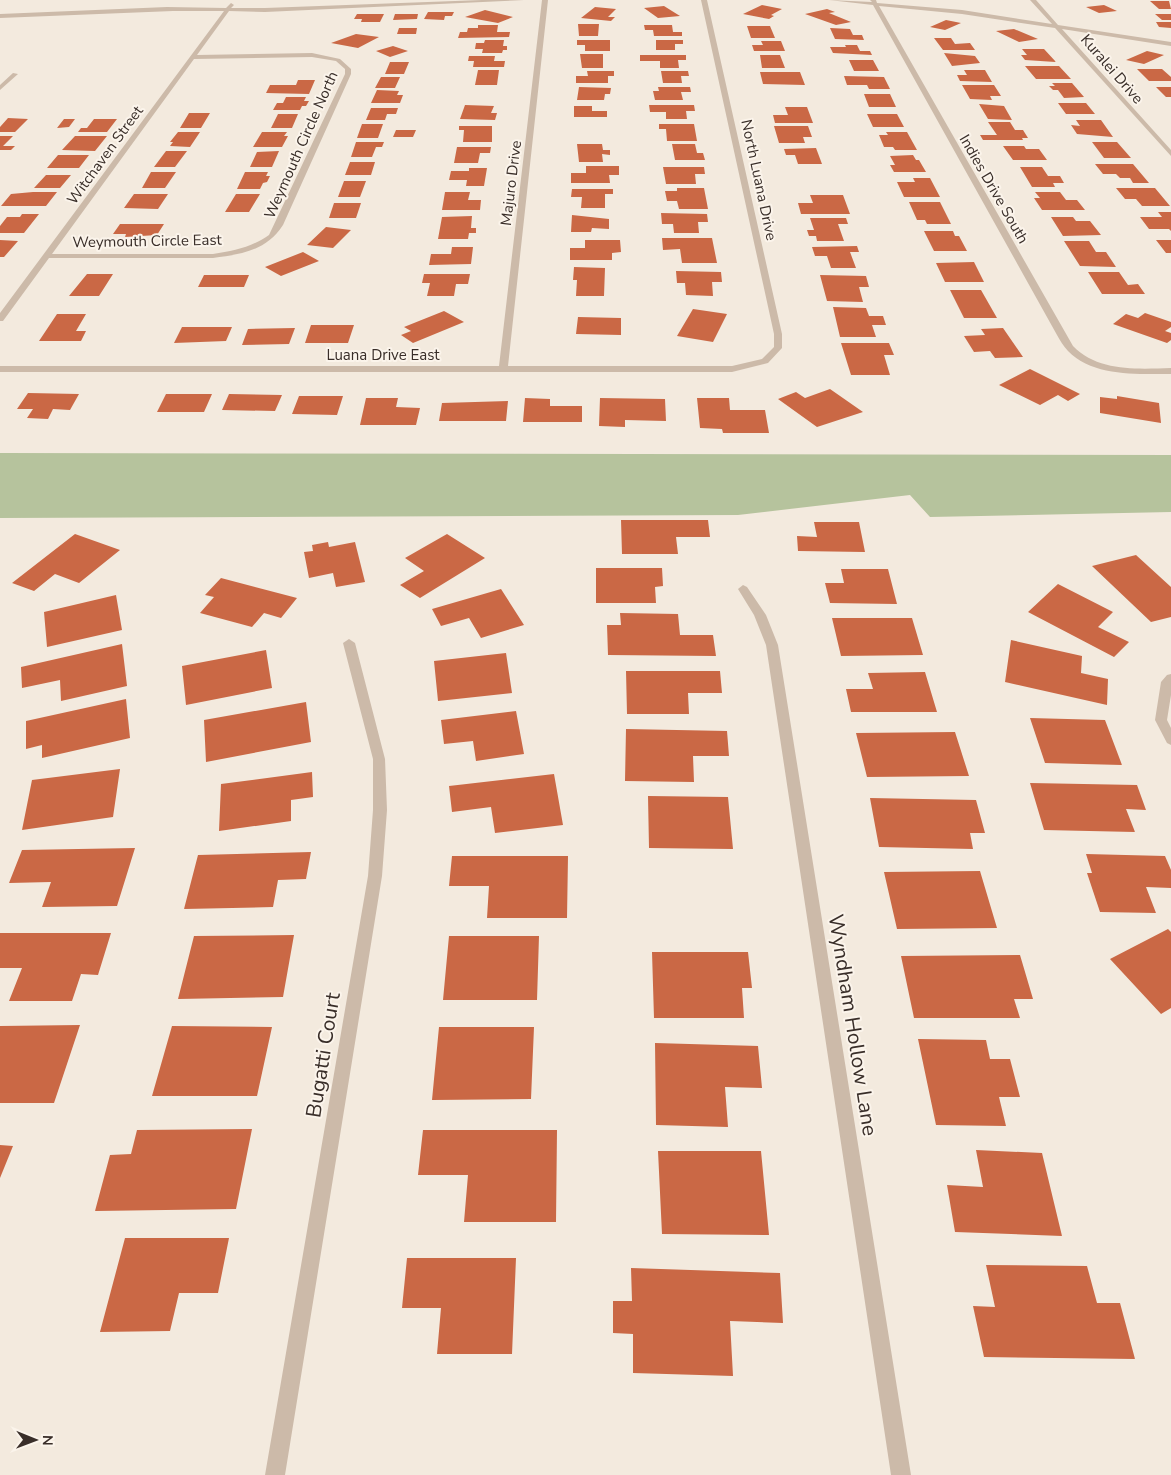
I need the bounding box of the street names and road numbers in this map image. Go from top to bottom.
street label: Kuralei Drive [1076,30,1148,108]
street label: Weymouth Circle North [259,68,343,222]
street label: Witchaven Street [62,101,148,208]
street label: North Luana Drive [736,118,782,242]
street label: Indies Drive South [955,131,1033,247]
street label: Majuro Drive [496,139,526,227]
street label: Weymouth Circle East [72,230,223,252]
street label: Luana Drive East [326,345,440,365]
street label: Wyndham Hollow Lane [822,912,884,1138]
street label: Bugatti Court [299,990,347,1120]

